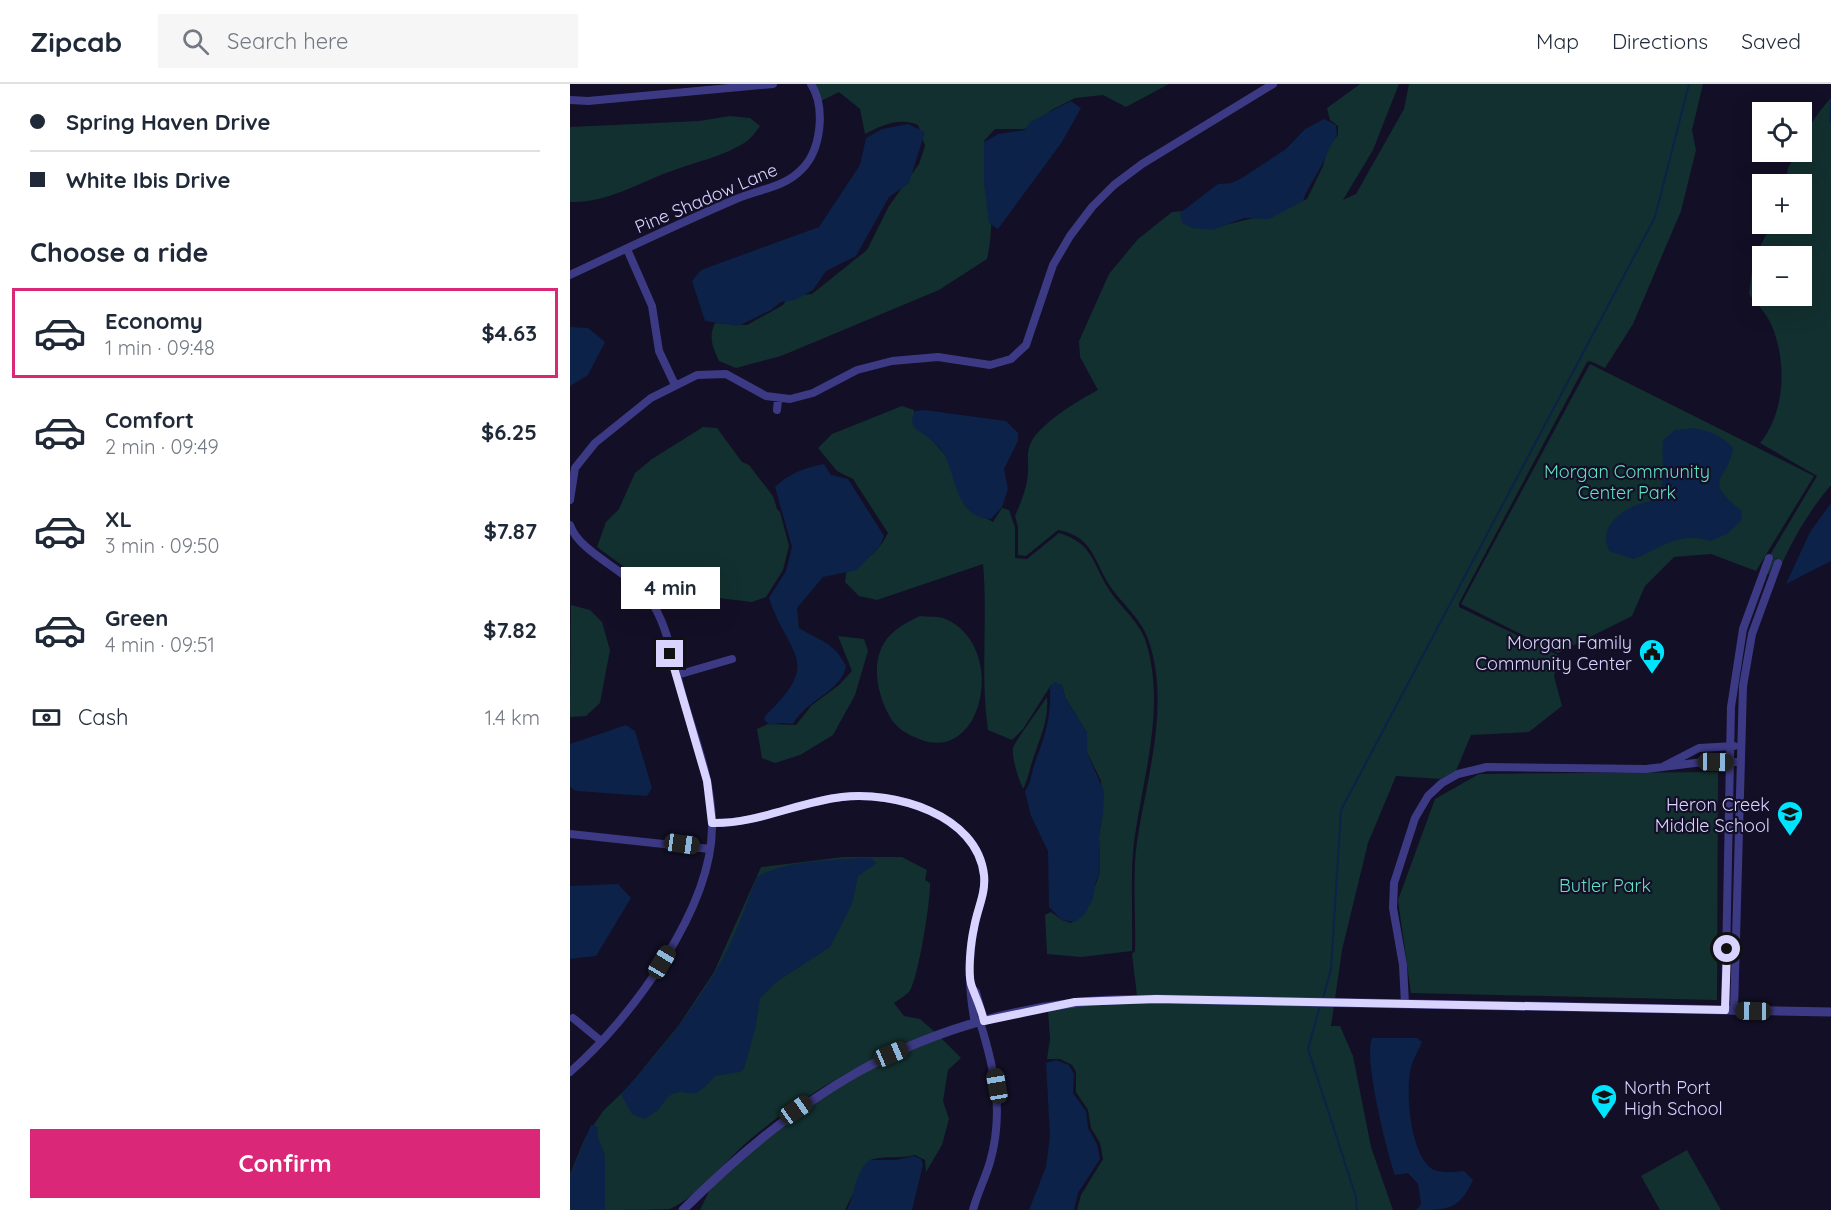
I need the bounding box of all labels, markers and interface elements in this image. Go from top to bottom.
search box [158,14,578,68]
text: Zipcab [30,24,122,59]
icon: search [179,25,212,58]
text: Search here [227,27,349,55]
text: Map [1536,28,1579,54]
text: Directions [1612,28,1708,54]
text: Saved [1741,28,1801,54]
map controls [1752,102,1812,306]
button: locate [1752,102,1812,162]
text: Spring Haven Drive [66,108,271,136]
street label: Pine Shadow Lane [631,158,781,238]
text: White Ibis Drive [66,166,230,194]
button: + [1752,174,1812,234]
text: Choose a ride [30,235,208,269]
button: − [1752,246,1812,306]
icon: car [33,306,87,360]
text: Economy [105,307,203,335]
text: $4.63 [481,319,537,347]
text: 1 min · 09:48 [105,335,215,360]
icon: car [33,405,87,459]
text: Comfort [105,406,194,434]
text: $6.25 [481,418,537,446]
text: 2 min · 09:49 [105,434,219,459]
park label: Morgan Community Center Park [1544,460,1710,504]
icon: car [33,504,87,558]
text: XL [105,505,132,533]
text: $7.87 [484,517,537,545]
text: 3 min · 09:50 [105,533,219,558]
callout: 4 min [621,567,720,609]
text: 4 min [644,575,697,600]
icon: car [33,603,87,657]
text: Green [105,604,168,632]
text: $7.82 [483,616,537,644]
place label: Morgan Family Community Center [1475,631,1632,675]
text: 4 min · 09:51 [105,632,215,657]
public building icon: Morgan Family Community Center [1637,637,1667,675]
route end [656,640,683,667]
icon: cash [30,701,63,734]
text: Cash [78,703,129,731]
text: 1.4 km [485,705,540,730]
car [1698,753,1734,771]
place label: Heron Creek Middle School [1655,793,1770,837]
school or university icon: Heron Creek Middle School [1775,799,1805,837]
car [663,833,701,855]
park label: Butler Park [1559,874,1651,897]
route start [1713,935,1740,962]
car [645,942,679,982]
car [1735,1002,1771,1020]
car [871,1039,911,1069]
car [985,1067,1009,1105]
place label: North Port High School [1624,1076,1723,1120]
school or university icon: North Port High School [1589,1082,1619,1120]
car [776,1092,816,1128]
button: Confirm [30,1129,540,1198]

